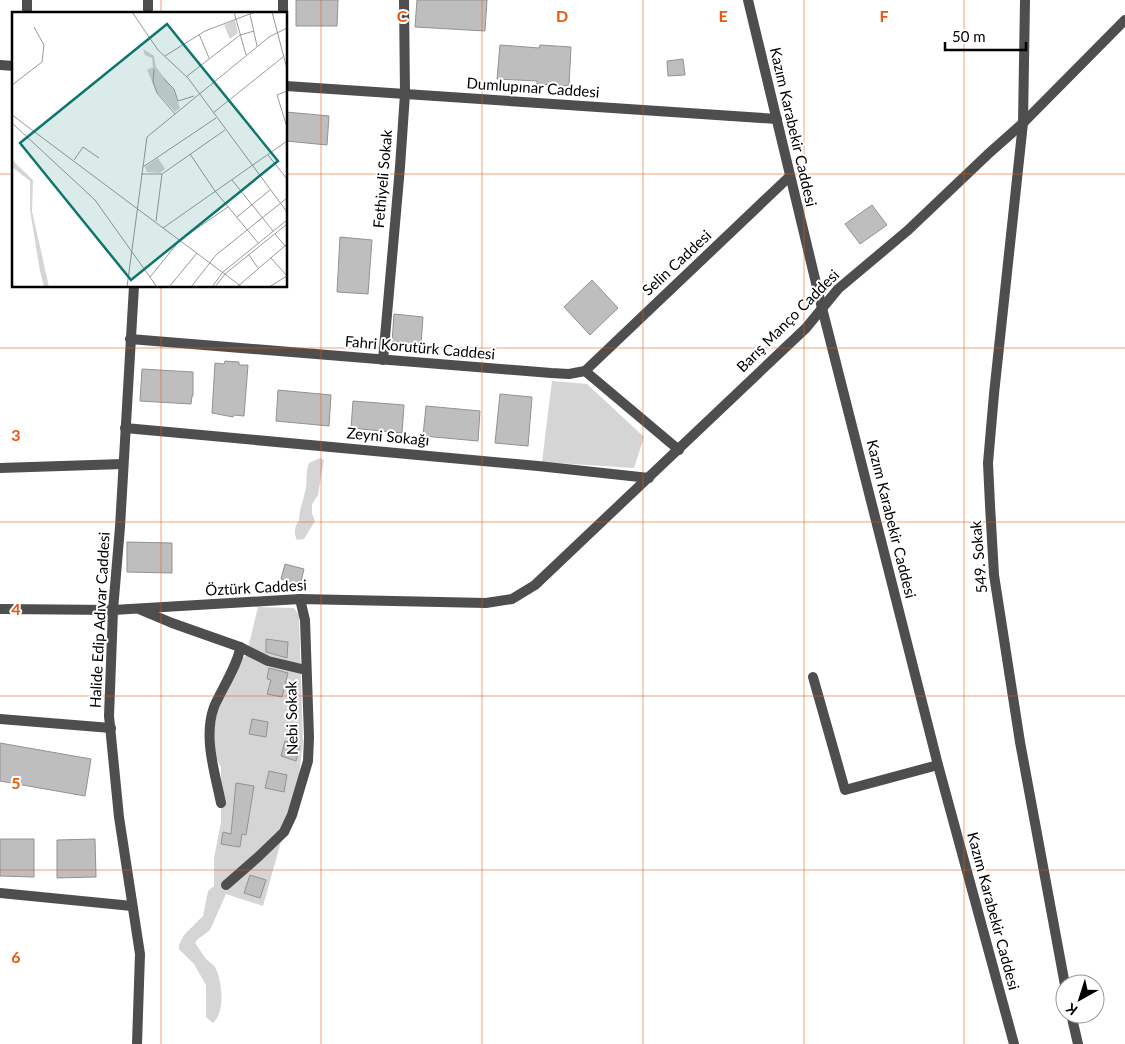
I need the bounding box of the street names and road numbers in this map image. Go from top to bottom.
street label: Kazım Karabekir Caddesi [767,45,821,208]
street label: Dumlupınar Caddesi [466,73,600,101]
street label: Fethiyeli Sokak [369,129,395,229]
street label: Selin Caddesi [638,226,715,299]
street label: Barış Manço Caddesi [732,265,842,375]
street label: Fahri Korutürk Caddesi [344,331,496,363]
street label: Zeyni Sokağı [346,423,430,449]
street label: Kazım Karabekir Caddesi [864,438,920,600]
street label: 549. Sokak [966,520,990,594]
street label: Halide Edip Adıvar Caddesi [85,531,113,708]
street label: Öztürk Caddesi [205,575,307,599]
street label: Nebi Sokak [281,680,301,755]
street label: Kazım Karabekir Caddesi [964,830,1024,992]

